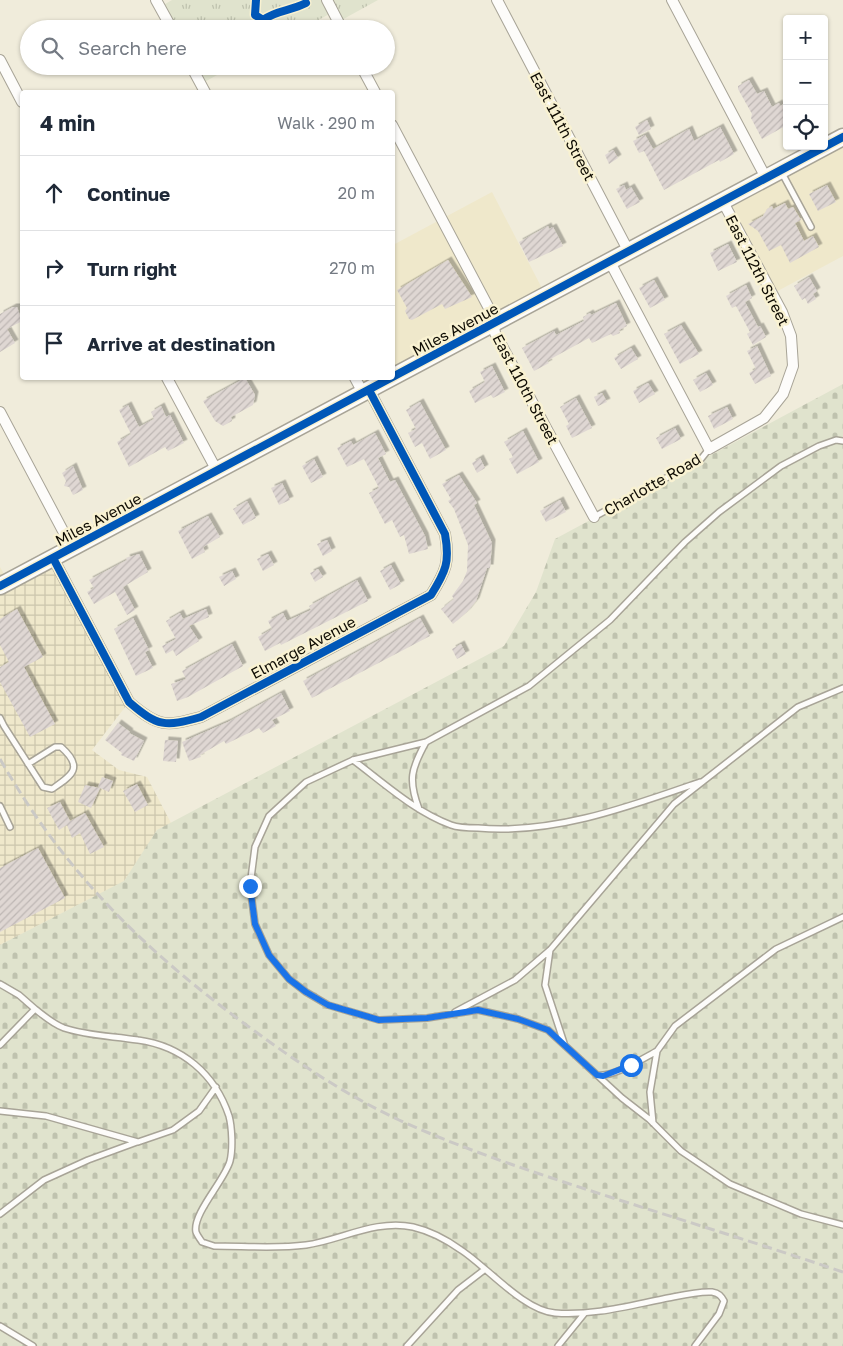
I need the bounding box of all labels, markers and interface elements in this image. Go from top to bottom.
map controls [783,15,828,150]
button: + [783,15,828,60]
search box [20,20,395,75]
icon: search [38,34,66,62]
text: Search here [78,36,187,59]
button: − [783,60,828,105]
street label: East 111th Street [527,69,599,183]
button: locate [783,105,828,150]
text: 4 min [40,110,95,136]
text: Walk · 290 m [277,113,375,133]
icon: ahead [40,179,68,207]
text: Continue [87,182,170,205]
text: 20 m [338,183,375,203]
street label: East 112th Street [722,212,794,328]
icon: right [40,254,68,282]
text: Turn right [87,257,177,280]
text: 270 m [329,258,375,278]
street label: Miles Avenue [409,299,501,359]
icon: arrive [40,329,68,357]
street label: East 110th Street [489,331,563,447]
text: Arrive at destination [87,332,275,355]
street label: Charlotte Road [601,449,703,519]
street label: Miles Avenue [52,489,144,549]
street label: Elmarge Avenue [248,612,359,682]
route end [239,875,262,898]
route start [620,1054,643,1077]

